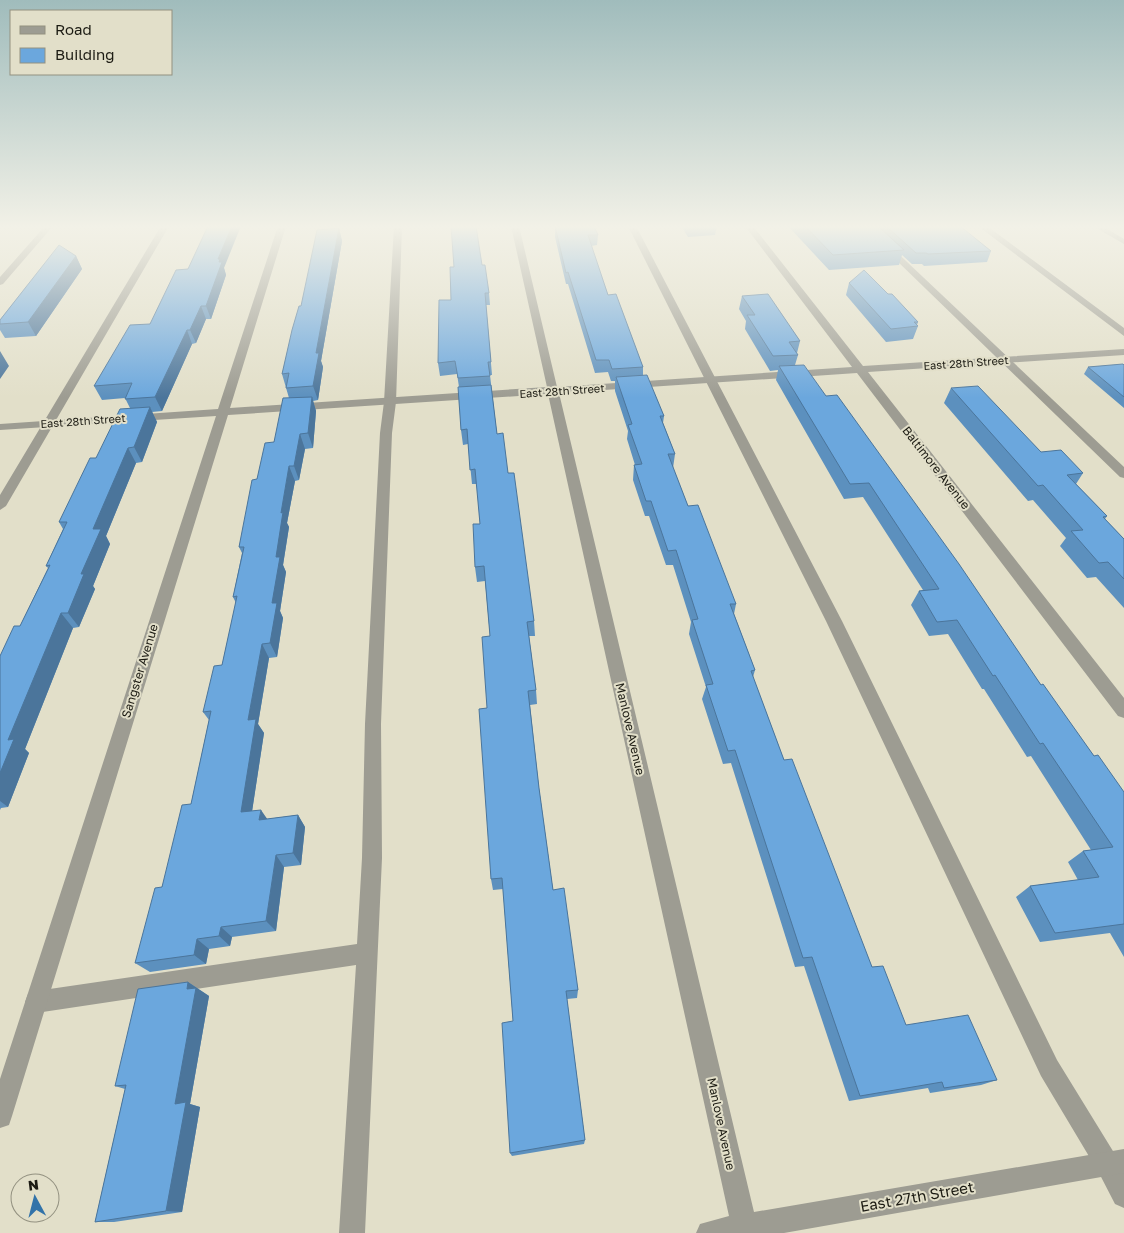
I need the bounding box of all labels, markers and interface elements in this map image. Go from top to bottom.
legend [10,10,172,75]
text: Road [55,20,92,38]
text: Building [55,45,115,63]
street label: East 28th Street [923,353,1009,372]
street label: East 28th Street [519,381,605,400]
street label: East 28th Street [40,411,126,430]
street label: Baltimore Avenue [899,423,973,512]
street label: Sangster Avenue [118,622,161,720]
street label: Manlove Avenue [613,681,648,776]
street label: Manlove Avenue [704,1076,739,1171]
north arrow [10,1173,60,1223]
text: N [27,1176,40,1194]
street label: East 27th Street [859,1177,975,1215]

